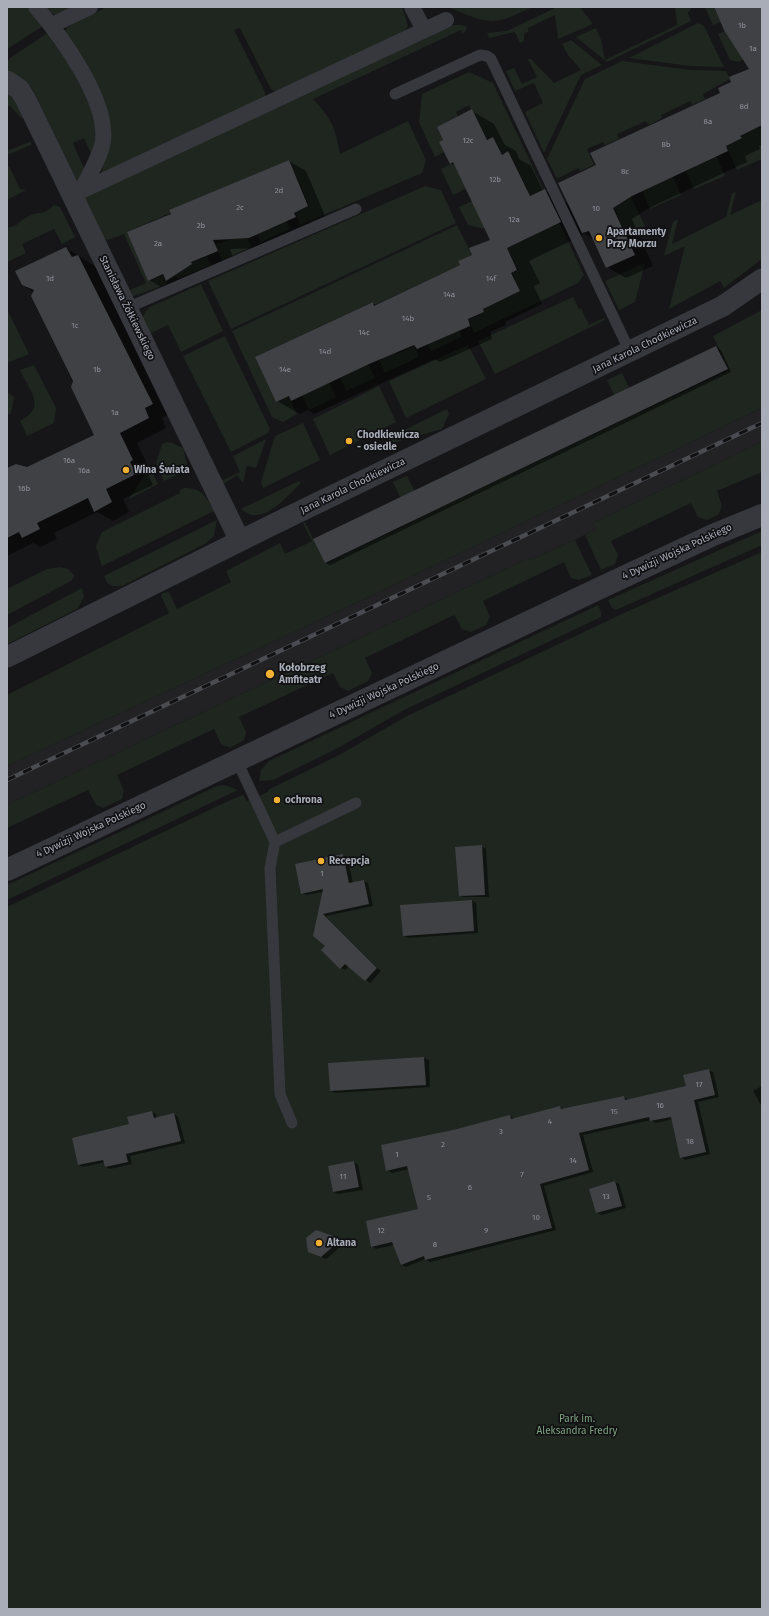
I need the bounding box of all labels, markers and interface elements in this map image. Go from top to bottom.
house number: 1b [738,21,746,31]
house number: 1a [749,44,757,54]
house number: 8d [739,102,749,112]
house number: 8a [704,117,712,127]
house number: 12c [462,136,474,146]
house number: 8b [661,140,671,150]
house number: 8c [621,167,629,177]
house number: 12b [489,175,501,185]
house number: 2d [275,186,283,196]
house number: 2c [236,203,244,213]
house number: 10 [592,204,600,214]
house number: 12a [508,215,520,225]
house number: 2b [197,221,205,231]
place label: Apartamenty Przy Morzu [607,226,666,250]
marker: Apartamenty Przy Morzu [594,233,604,243]
house number: 2a [154,239,162,249]
street label: Stanisława Żółkiewskiego [96,254,158,362]
house number: 1d [46,274,54,284]
house number: 14f [486,274,496,284]
house number: 14a [443,290,455,300]
house number: 14b [402,314,414,324]
street label: Jana Karola Chodkiewicza [591,314,699,376]
house number: 1c [71,321,79,331]
house number: 14c [358,328,370,338]
house number: 14d [319,347,331,357]
house number: 1b [93,365,101,375]
house number: 14e [279,365,291,375]
house number: 1a [111,408,119,418]
place label: Chodkiewicza - osiedle [357,429,419,452]
marker: Chodkiewicza - osiedle [344,436,354,446]
street label: Jana Karola Chodkiewicza [299,455,407,517]
house number: 16a [63,456,75,466]
place label: Wina Świata [134,464,190,476]
marker: Wina Świata [121,465,131,475]
house number: 16a [78,466,90,476]
house number: 16b [18,484,30,494]
street label: 4 Dywizji Wojska Polskiego [620,521,734,583]
street label: 4 Dywizji Wojska Polskiego [327,660,441,722]
place label: Kołobrzeg Amfiteatr [279,662,326,686]
marker: Kołobrzeg Amfiteatr [264,668,276,680]
place label: ochrona [285,794,322,806]
marker: ochrona [272,795,282,805]
street label: 4 Dywizji Wojska Polskiego [34,799,148,861]
place label: Recepcja [329,855,370,867]
marker: Recepcja [316,856,326,866]
house number: 1 [320,869,324,879]
house number: 17 [695,1080,703,1090]
house number: 16 [656,1101,664,1111]
house number: 15 [610,1107,618,1117]
house number: 4 [548,1117,552,1127]
house number: 3 [499,1127,503,1137]
house number: 18 [686,1137,694,1147]
house number: 2 [441,1140,445,1150]
house number: 1 [395,1150,399,1160]
house number: 14 [569,1156,577,1166]
house number: 7 [520,1170,524,1180]
house number: 11 [340,1172,346,1182]
house number: 6 [468,1183,472,1193]
house number: 13 [602,1192,610,1202]
house number: 5 [427,1193,431,1203]
house number: 10 [532,1213,540,1223]
house number: 12 [377,1226,385,1236]
house number: 9 [484,1226,488,1236]
place label: Altana [327,1237,356,1249]
marker: Altana [314,1238,324,1248]
house number: 8 [433,1240,437,1250]
park label: Park im. Aleksandra Fredry [537,1413,617,1436]

